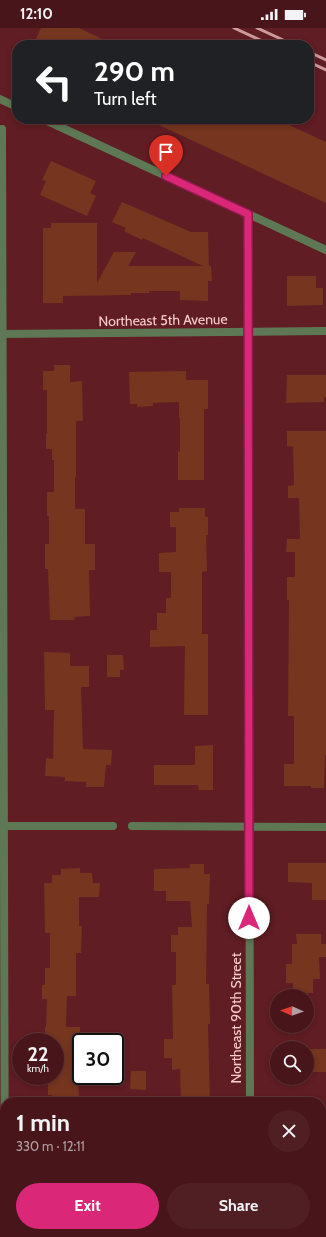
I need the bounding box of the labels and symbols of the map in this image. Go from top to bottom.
pin [149,135,183,176]
street label: Northeast 5th Avenue [98,310,228,330]
position arrow [228,897,270,939]
street label: Northeast 90th Street [227,952,245,1083]
north arrow [270,989,314,1033]
speed limit sign: 30 [72,1033,124,1085]

